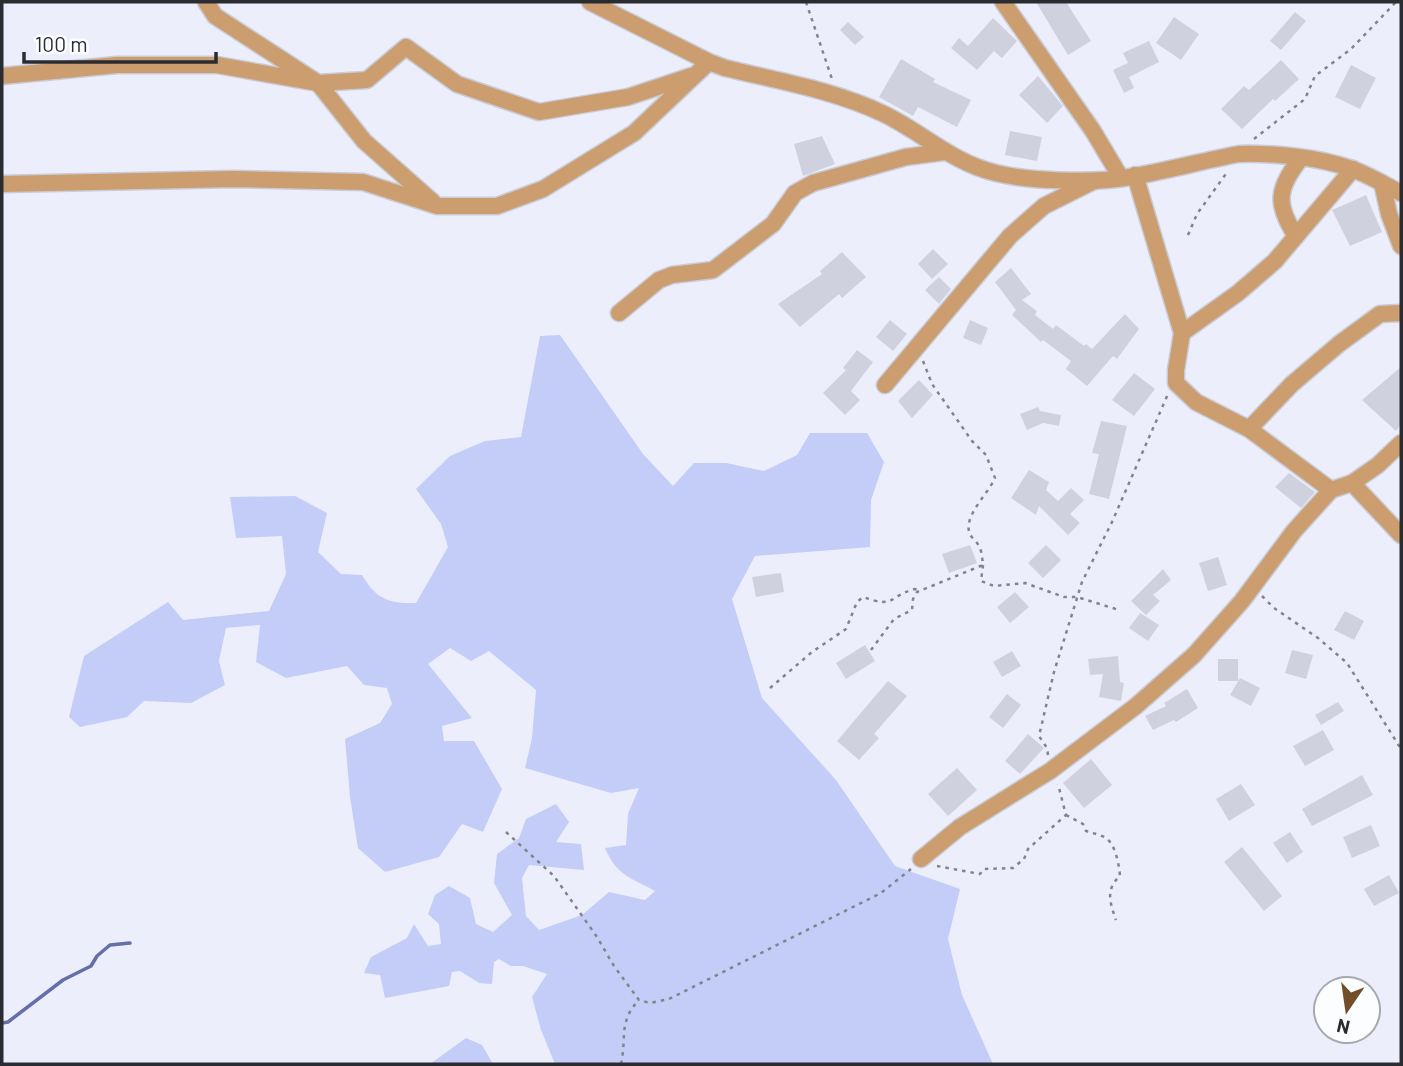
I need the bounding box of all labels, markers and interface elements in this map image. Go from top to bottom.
scale bar [24,21,217,65]
text: 100 m [35,31,88,56]
north arrow [1312,975,1382,1045]
text: N [1334,1014,1352,1040]

